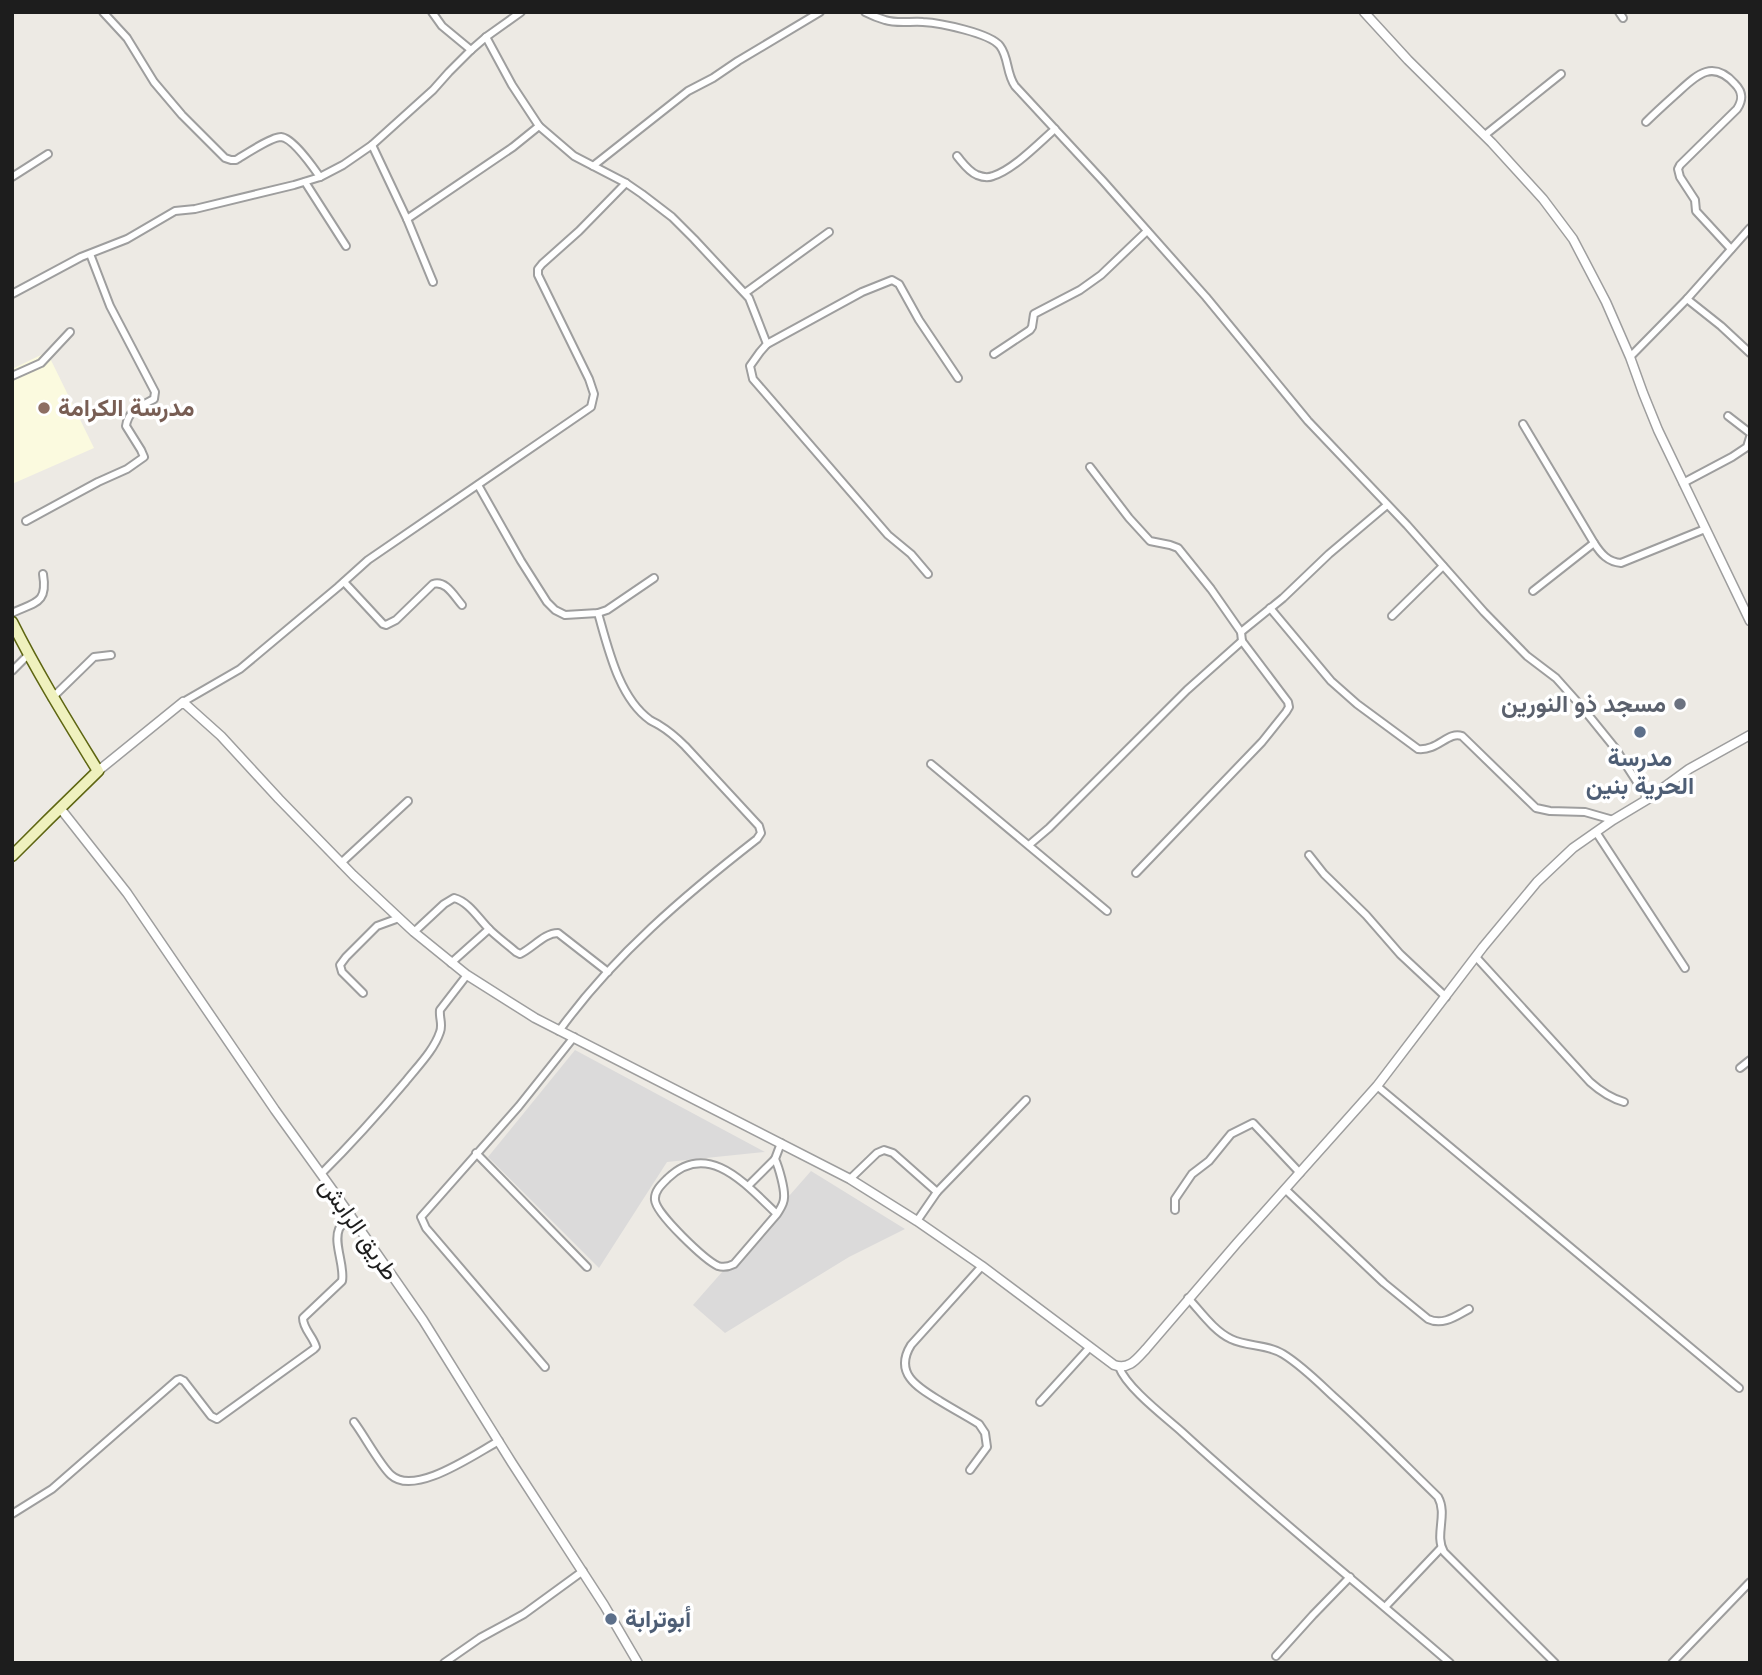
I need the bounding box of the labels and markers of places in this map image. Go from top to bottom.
place label: مدرسة الكرامة [58,394,194,423]
marker: مدرسة الكرامة [36,400,52,416]
place label: مسجد ذو النورين [1501,690,1666,719]
marker: مسجد ذو النورين [1672,696,1688,712]
marker: مدرسة الحرية بنين [1632,724,1648,740]
place label: مدرسة الحرية بنين [1586,744,1694,801]
place label: أبوترابة [625,1605,691,1634]
marker: أبوترابة [603,1611,619,1627]

